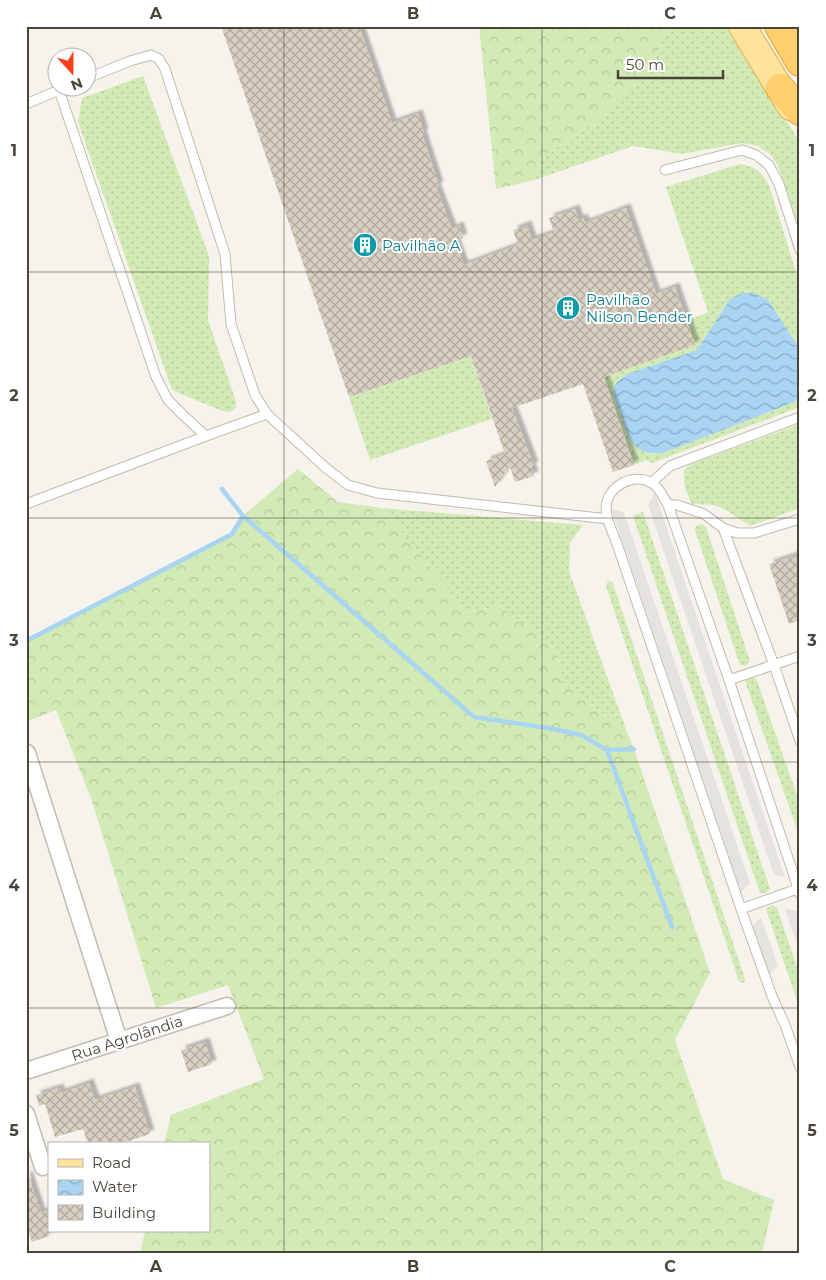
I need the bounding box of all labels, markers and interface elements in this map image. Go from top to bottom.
text: A [149,4,163,23]
text: B [407,4,419,23]
text: C [664,4,676,23]
north arrow [48,48,98,98]
scale bar [618,48,724,80]
text: 50 m [626,55,664,74]
text: N [68,74,85,95]
text: 1 [11,141,17,160]
text: 1 [809,141,815,160]
building icon: Pavilhão A [352,232,378,258]
place label: Pavilhão A [382,236,461,255]
place label: Pavilhão Nilson Bender [586,290,693,326]
building icon: Pavilhão Nilson Bender [555,295,581,321]
text: 2 [9,386,19,405]
text: 2 [807,386,817,405]
text: 3 [8,631,19,650]
text: 3 [806,631,817,650]
text: 4 [8,876,20,895]
text: 4 [806,876,818,895]
street label: Rua Agrolândia [69,1011,185,1065]
text: 5 [9,1121,19,1140]
text: 5 [807,1121,817,1140]
legend [48,1142,210,1232]
text: Road [92,1153,131,1172]
text: Water [92,1177,138,1196]
text: Building [92,1203,156,1222]
text: A [149,1257,163,1276]
text: B [407,1257,419,1276]
text: C [664,1257,676,1276]

